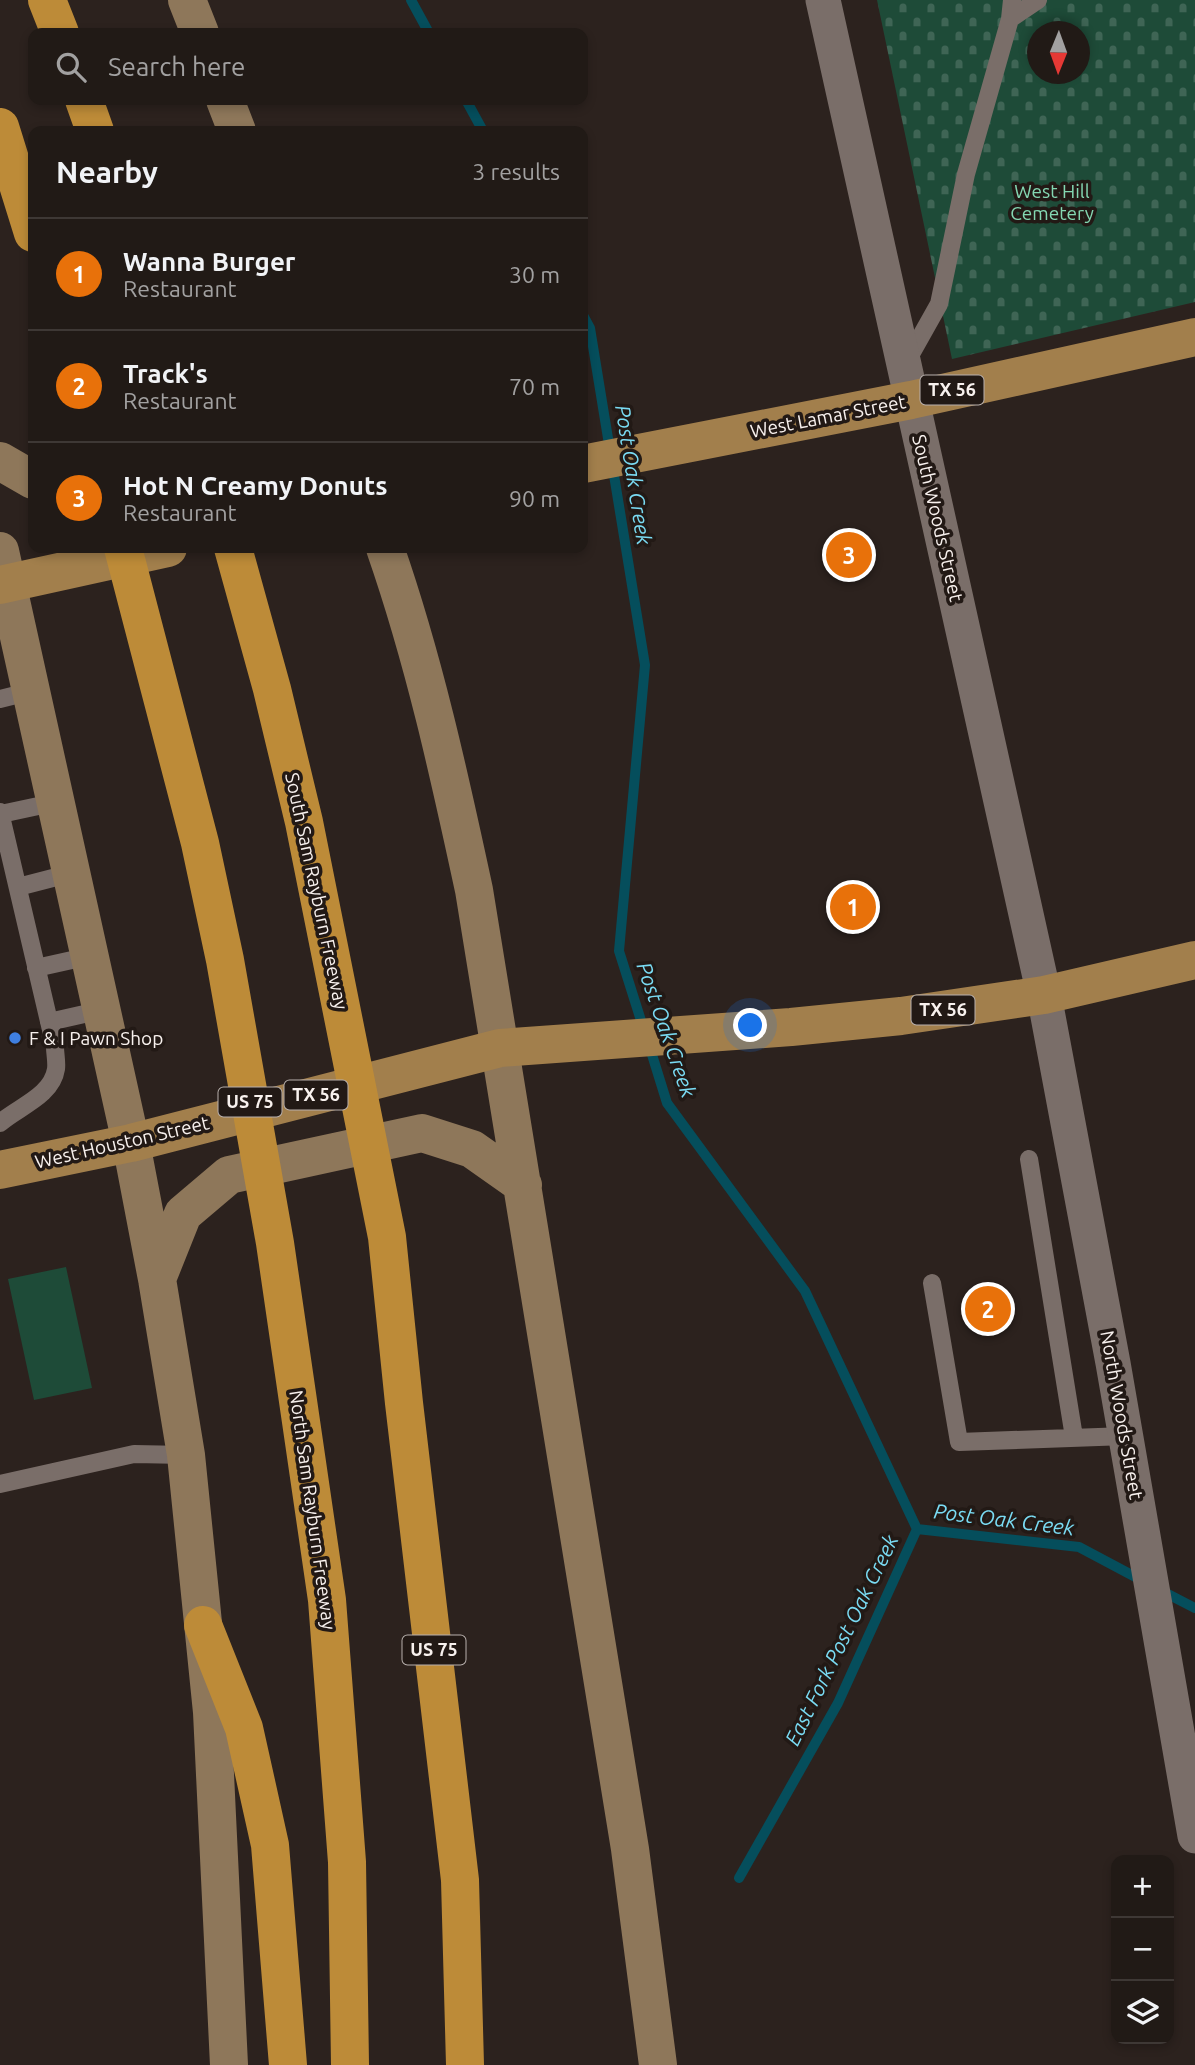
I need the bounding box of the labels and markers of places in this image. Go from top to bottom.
pin: 3 [826,529,872,581]
pin: 1 [830,881,876,933]
place label: F & I Pawn Shop [29,1027,163,1049]
marker: F & I Pawn Shop [7,1030,23,1046]
pin: 2 [965,1283,1011,1335]

